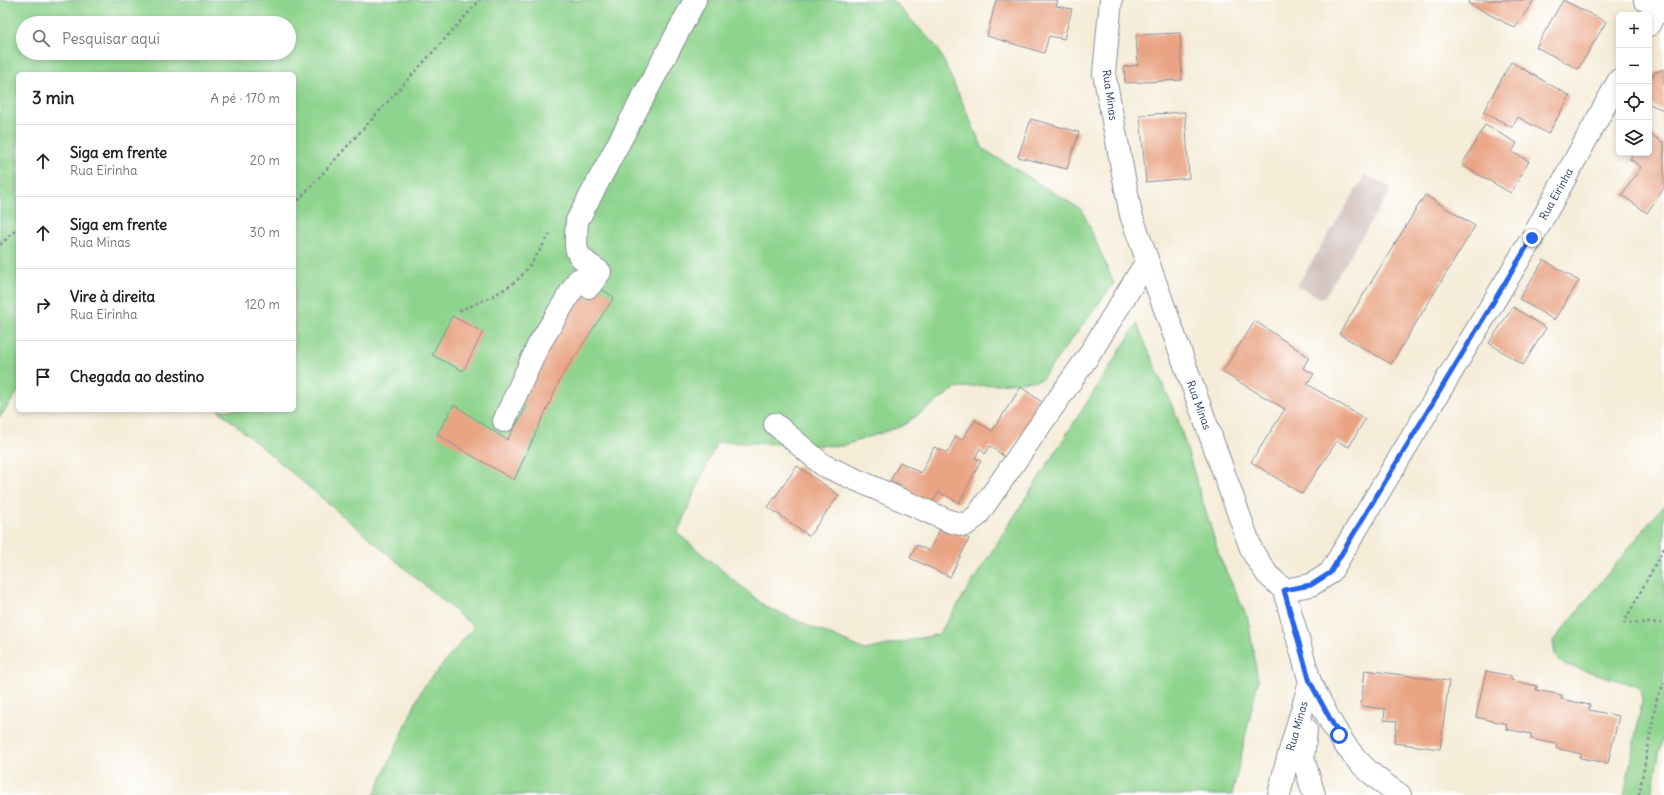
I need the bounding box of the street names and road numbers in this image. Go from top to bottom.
street label: Rua Minas [1100,69,1120,121]
street label: Rua Eirinha [1536,166,1576,222]
street label: Rua Minas [1184,379,1214,431]
street label: Rua Minas [1283,699,1311,753]

